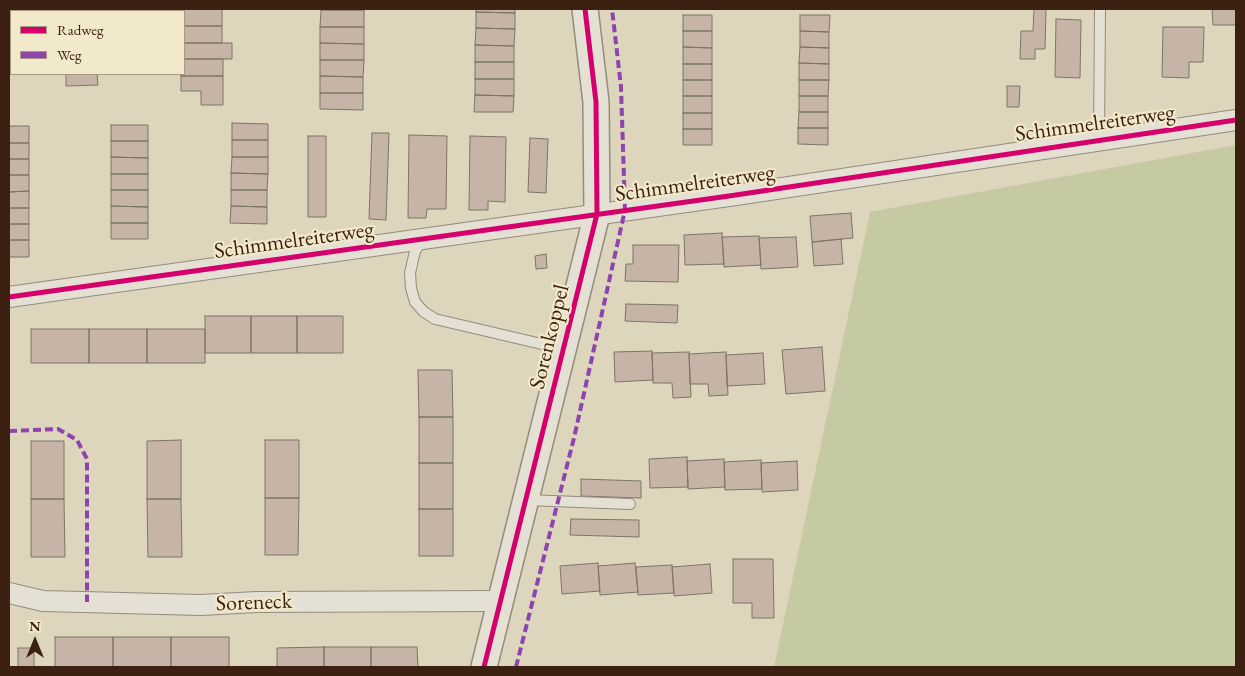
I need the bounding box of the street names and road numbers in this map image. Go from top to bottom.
street label: Schimmelreiterweg [1014,100,1176,148]
street label: Schimmelreiterweg [614,160,776,208]
street label: Schimmelreiterweg [213,217,375,265]
street label: Sorenkoppel [524,282,576,392]
street label: Soreneck [215,588,293,618]

